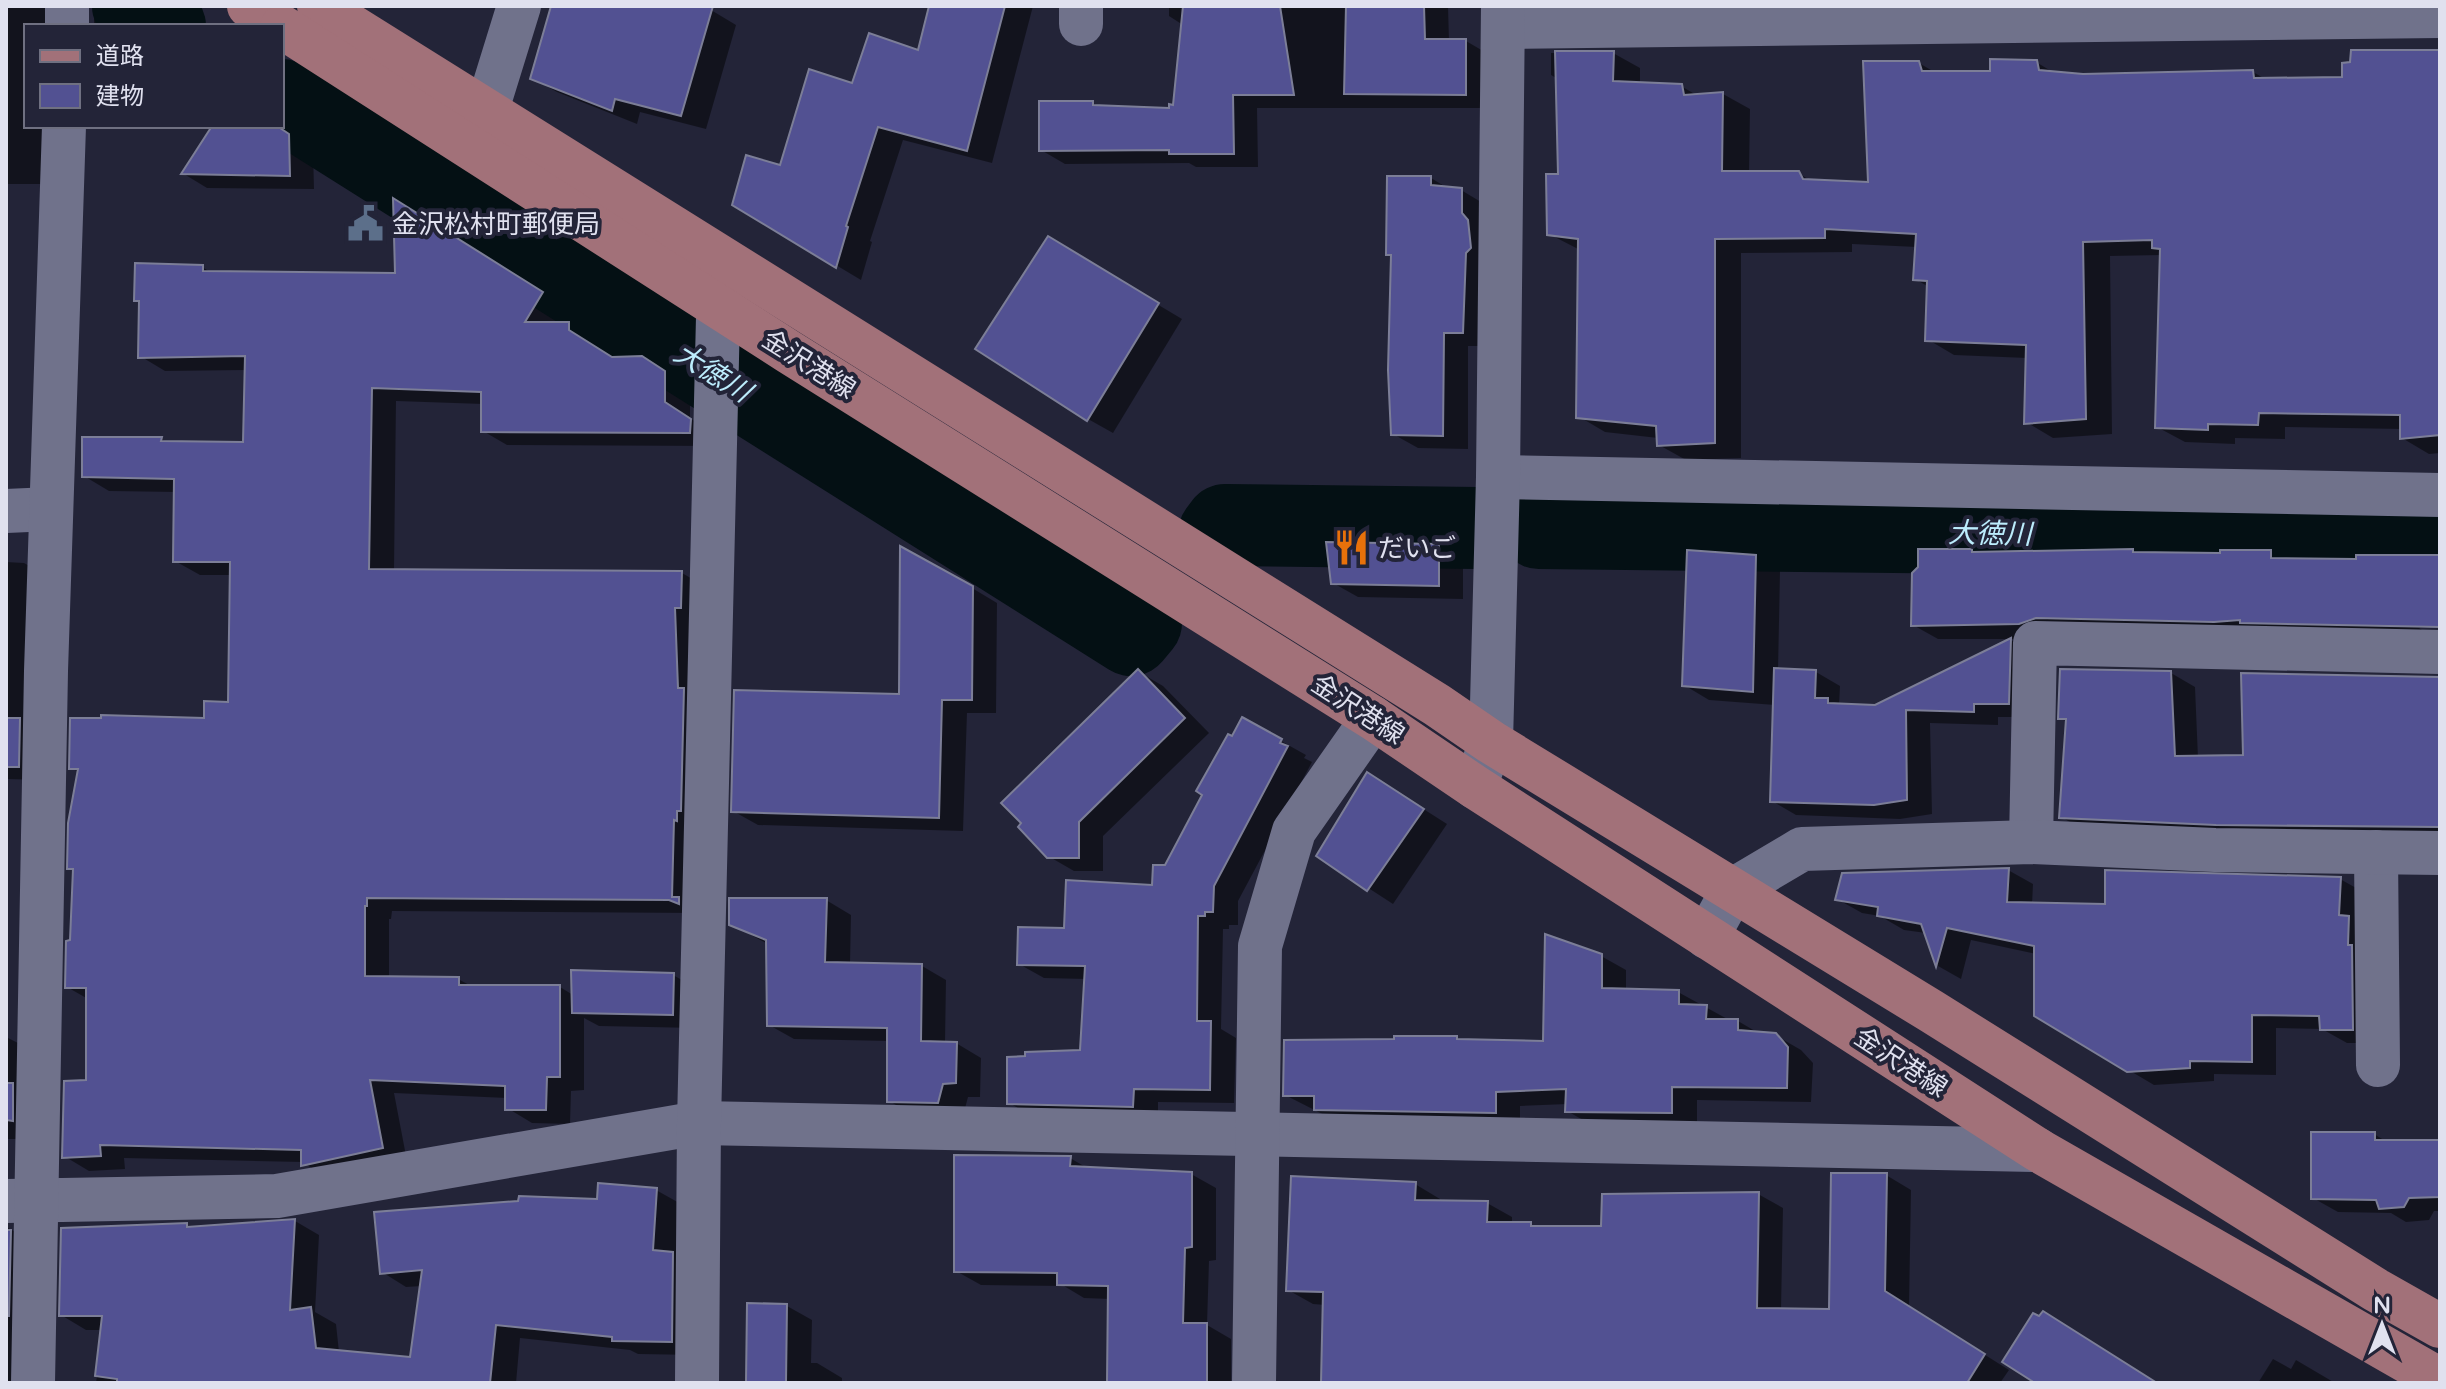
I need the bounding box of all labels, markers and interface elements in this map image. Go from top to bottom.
legend [24,24,284,128]
text: 道路 [96,42,144,71]
text: 建物 [96,82,144,111]
public building icon: 金沢松村町郵便局 [347,205,385,243]
place label: 金沢松村町郵便局 [392,209,600,240]
street label: 金沢港線 [756,324,861,405]
water label: 大徳川 [668,336,760,411]
water label: 大徳川 [1948,516,2035,552]
restaurant icon: だいご [1333,529,1371,567]
place label: だいご [1378,533,1456,564]
street label: 金沢港線 [1306,668,1410,751]
street label: 金沢港線 [1849,1021,1953,1104]
north arrow [2342,1285,2422,1365]
text: N [2373,1293,2391,1319]

